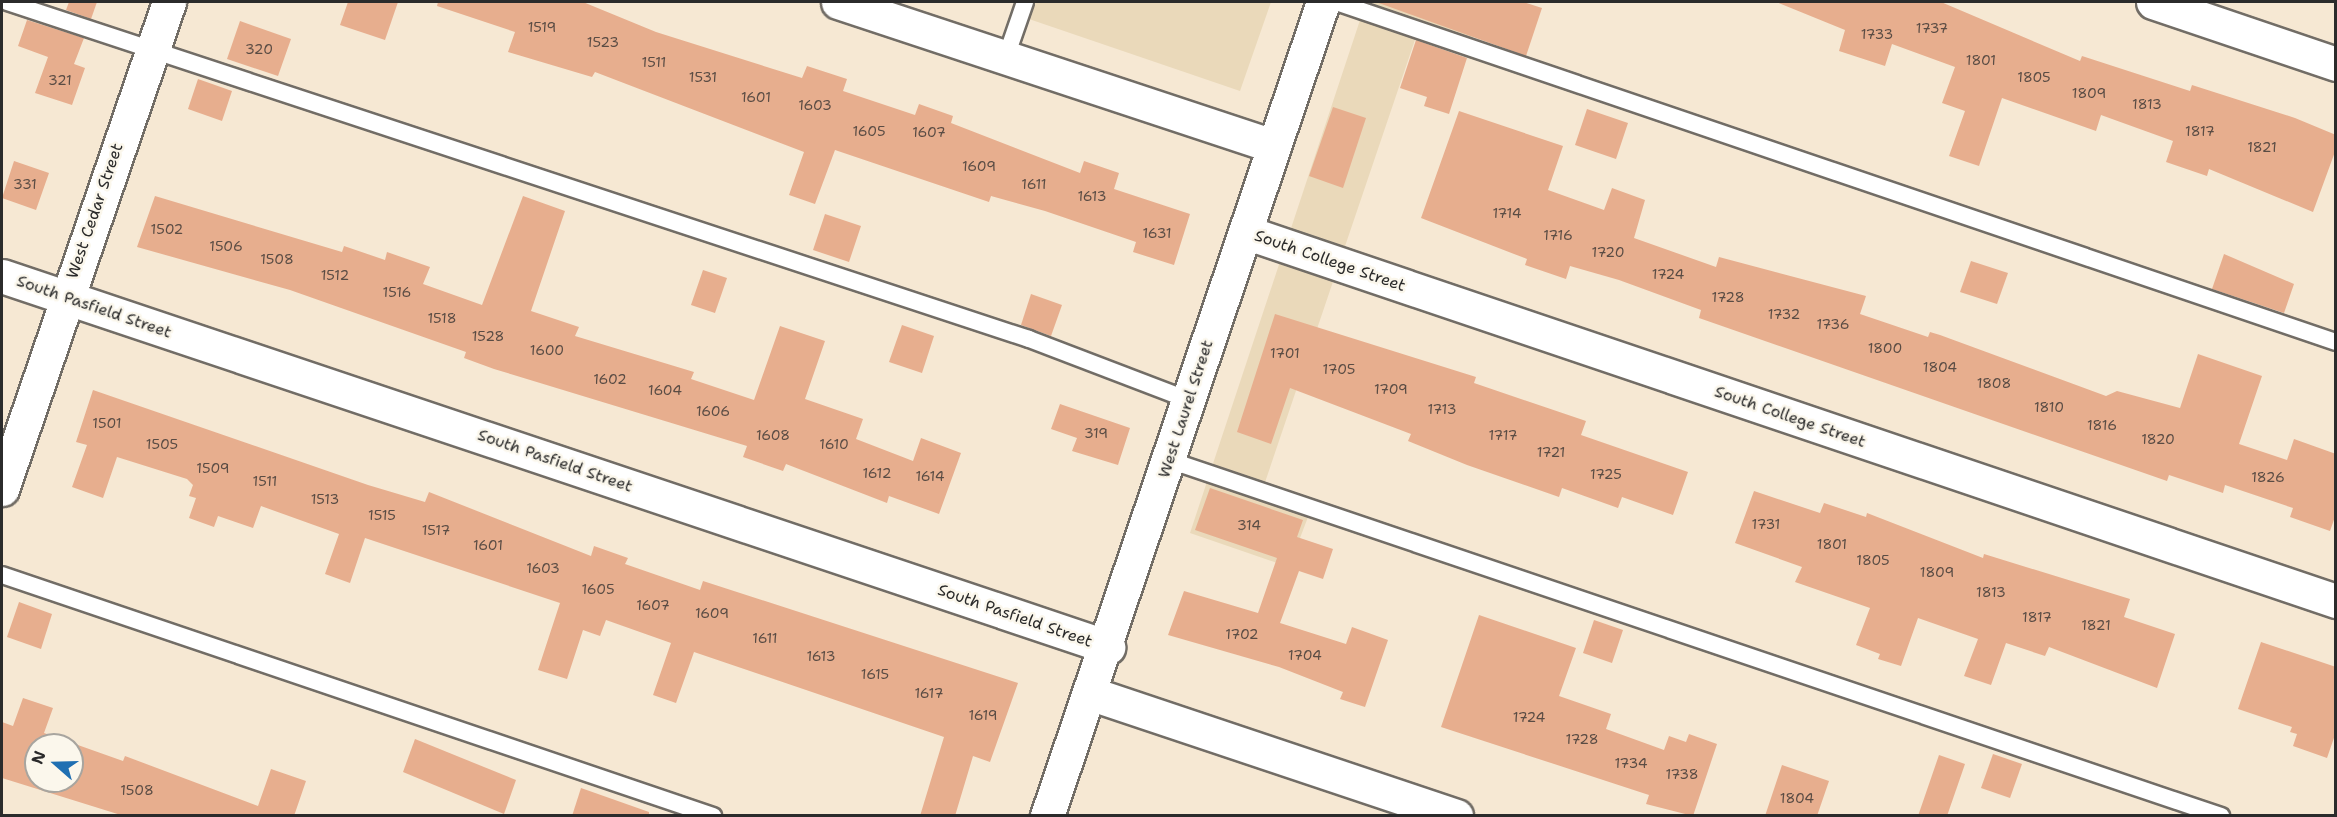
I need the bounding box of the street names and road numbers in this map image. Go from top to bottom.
street label: West Cedar Street [63,141,127,281]
street label: South College Street [1252,226,1408,296]
street label: South Pasfield Street [14,271,174,343]
street label: West Laurel Street [1155,338,1217,480]
street label: South College Street [1712,382,1868,452]
street label: South Pasfield Street [475,425,635,497]
street label: South Pasfield Street [935,580,1095,652]

